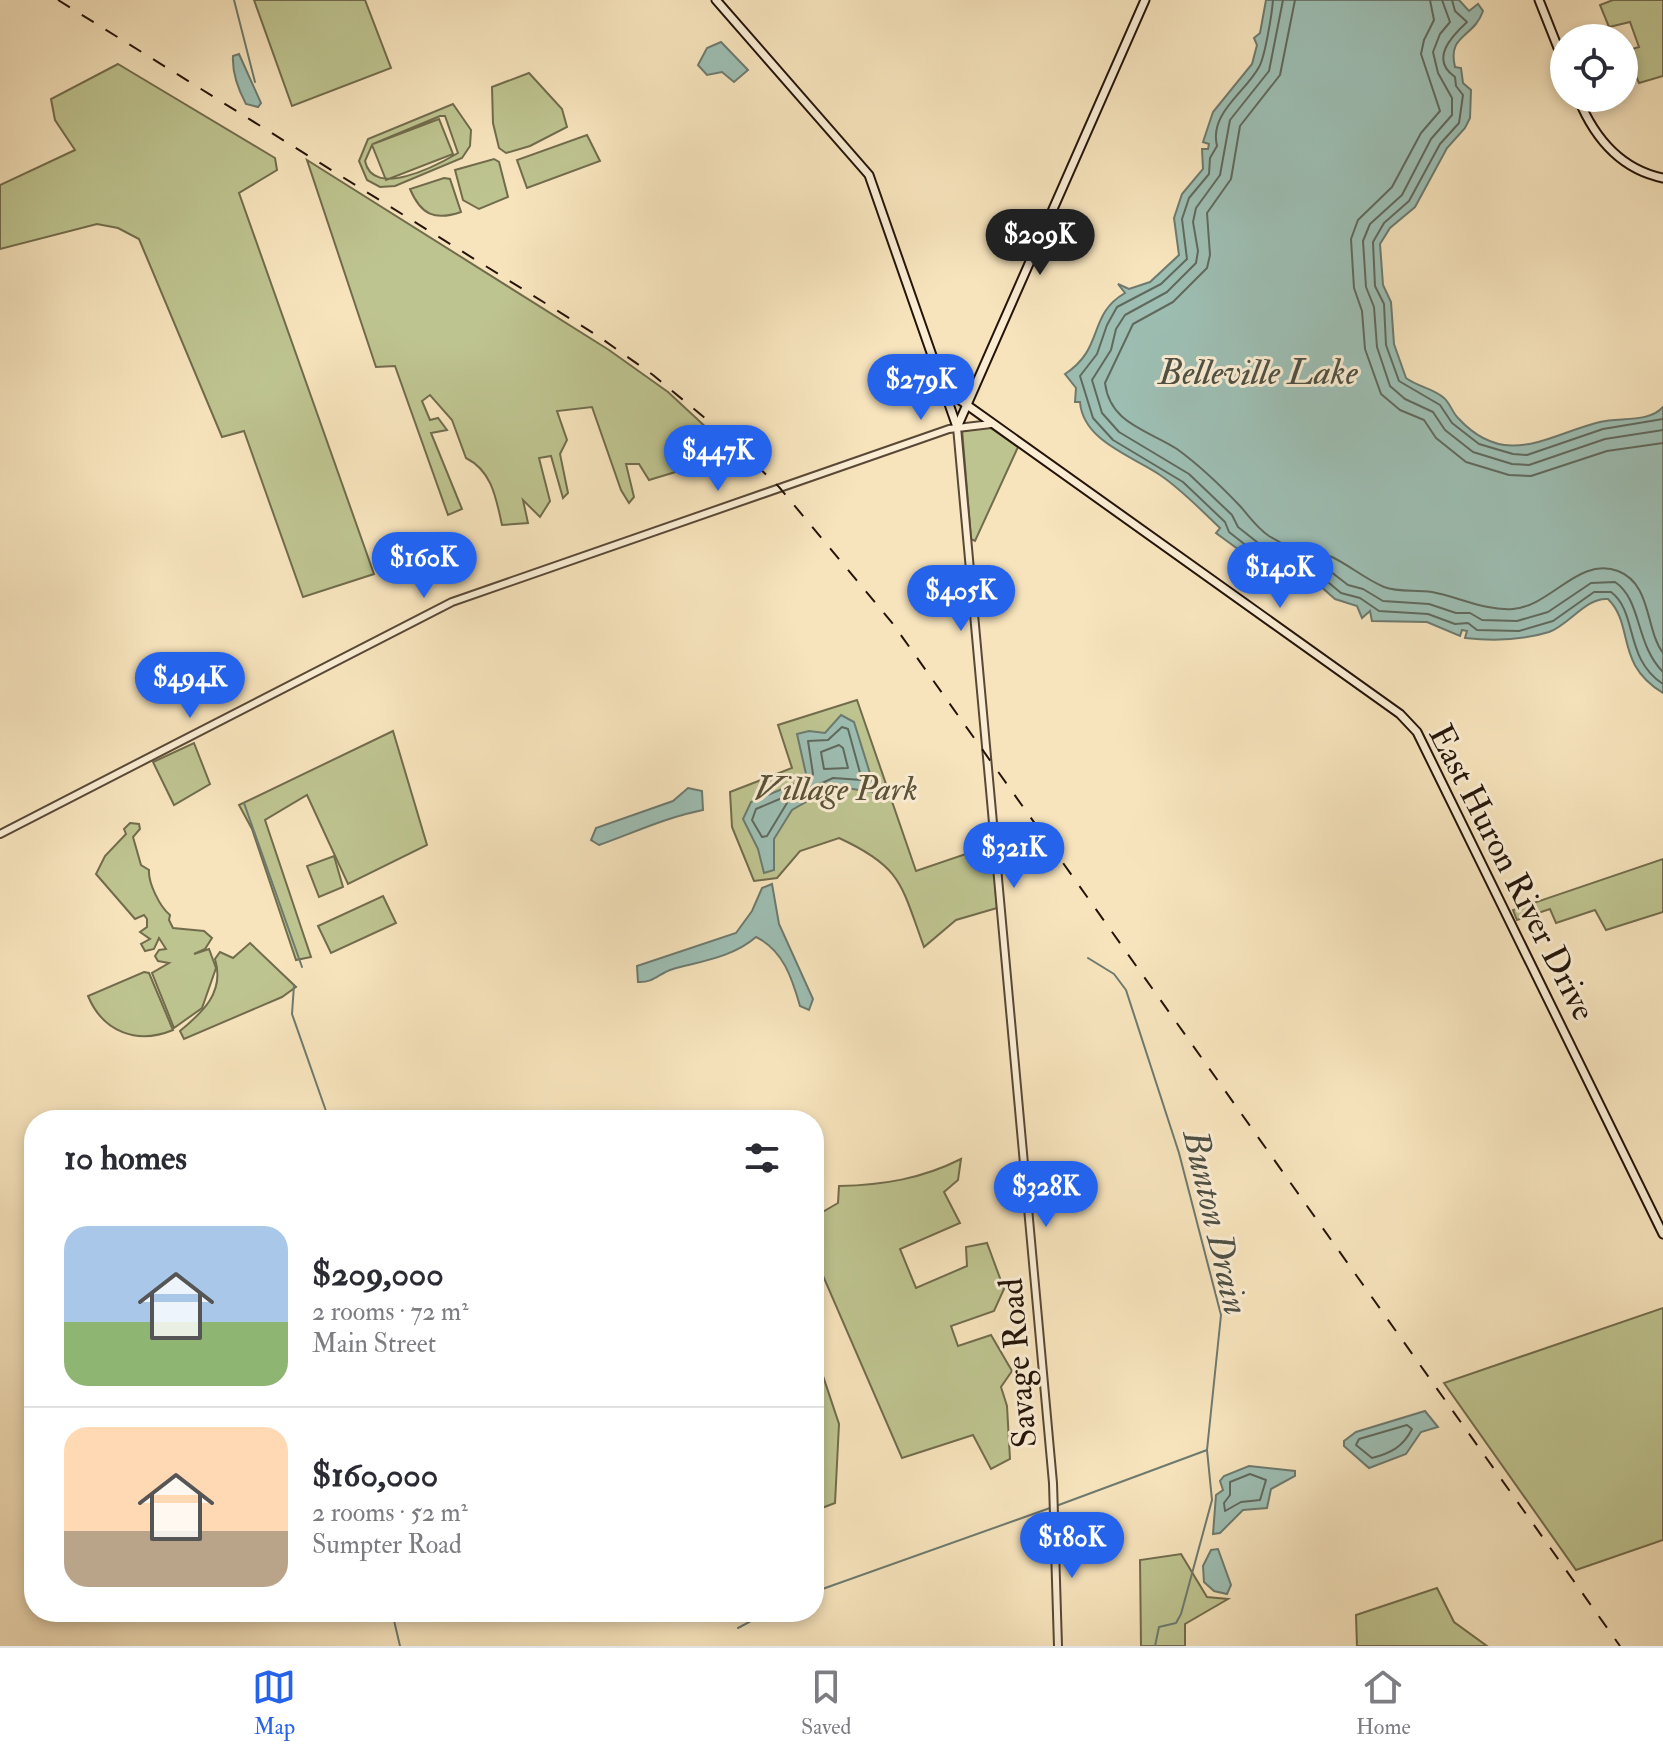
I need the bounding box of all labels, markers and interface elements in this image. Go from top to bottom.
map controls [1550,24,1638,112]
button: locate [1550,24,1638,112]
pin: $209K [984,209,1096,277]
text: $209K [1004,219,1076,251]
water label: Belleville Lake [1156,350,1359,395]
pin: $279K [865,354,977,422]
text: $279K [885,364,957,396]
pin: $447K [662,425,774,493]
text: $447K [682,435,754,467]
pin: $160K [368,532,480,600]
text: $160K [390,542,458,574]
pin: $140K [1224,542,1336,610]
text: $140K [1245,552,1315,584]
pin: $405K [905,565,1017,633]
text: $405K [925,575,997,607]
pin: $494K [134,652,246,720]
text: $494K [153,662,227,694]
street label: East Huron River Drive [1418,717,1605,1028]
park label: Village Park [754,768,918,811]
pin: $321K [958,822,1070,890]
text: $321K [981,832,1047,864]
water label: Bunton Drain [1172,1124,1259,1319]
icon: filters [740,1136,784,1180]
text: 10 homes [64,1137,187,1180]
pin: $328K [990,1161,1102,1229]
text: $328K [1012,1171,1080,1203]
text: $209,000 [312,1253,444,1296]
icon: home [128,1258,224,1354]
street label: Savage Road [990,1276,1047,1449]
text: 2 rooms · 72 m² [312,1296,469,1328]
text: Main Street [312,1328,436,1360]
text: $160,000 [312,1454,438,1497]
icon: home [128,1459,224,1555]
text: 2 rooms · 52 m² [312,1497,468,1529]
pin: $180K [1016,1512,1128,1580]
text: $180K [1038,1522,1106,1554]
text: Sumpter Road [312,1529,462,1561]
tab: Map [252,1665,296,1741]
tab: Saved [801,1665,851,1741]
tab: Home [1356,1665,1411,1741]

